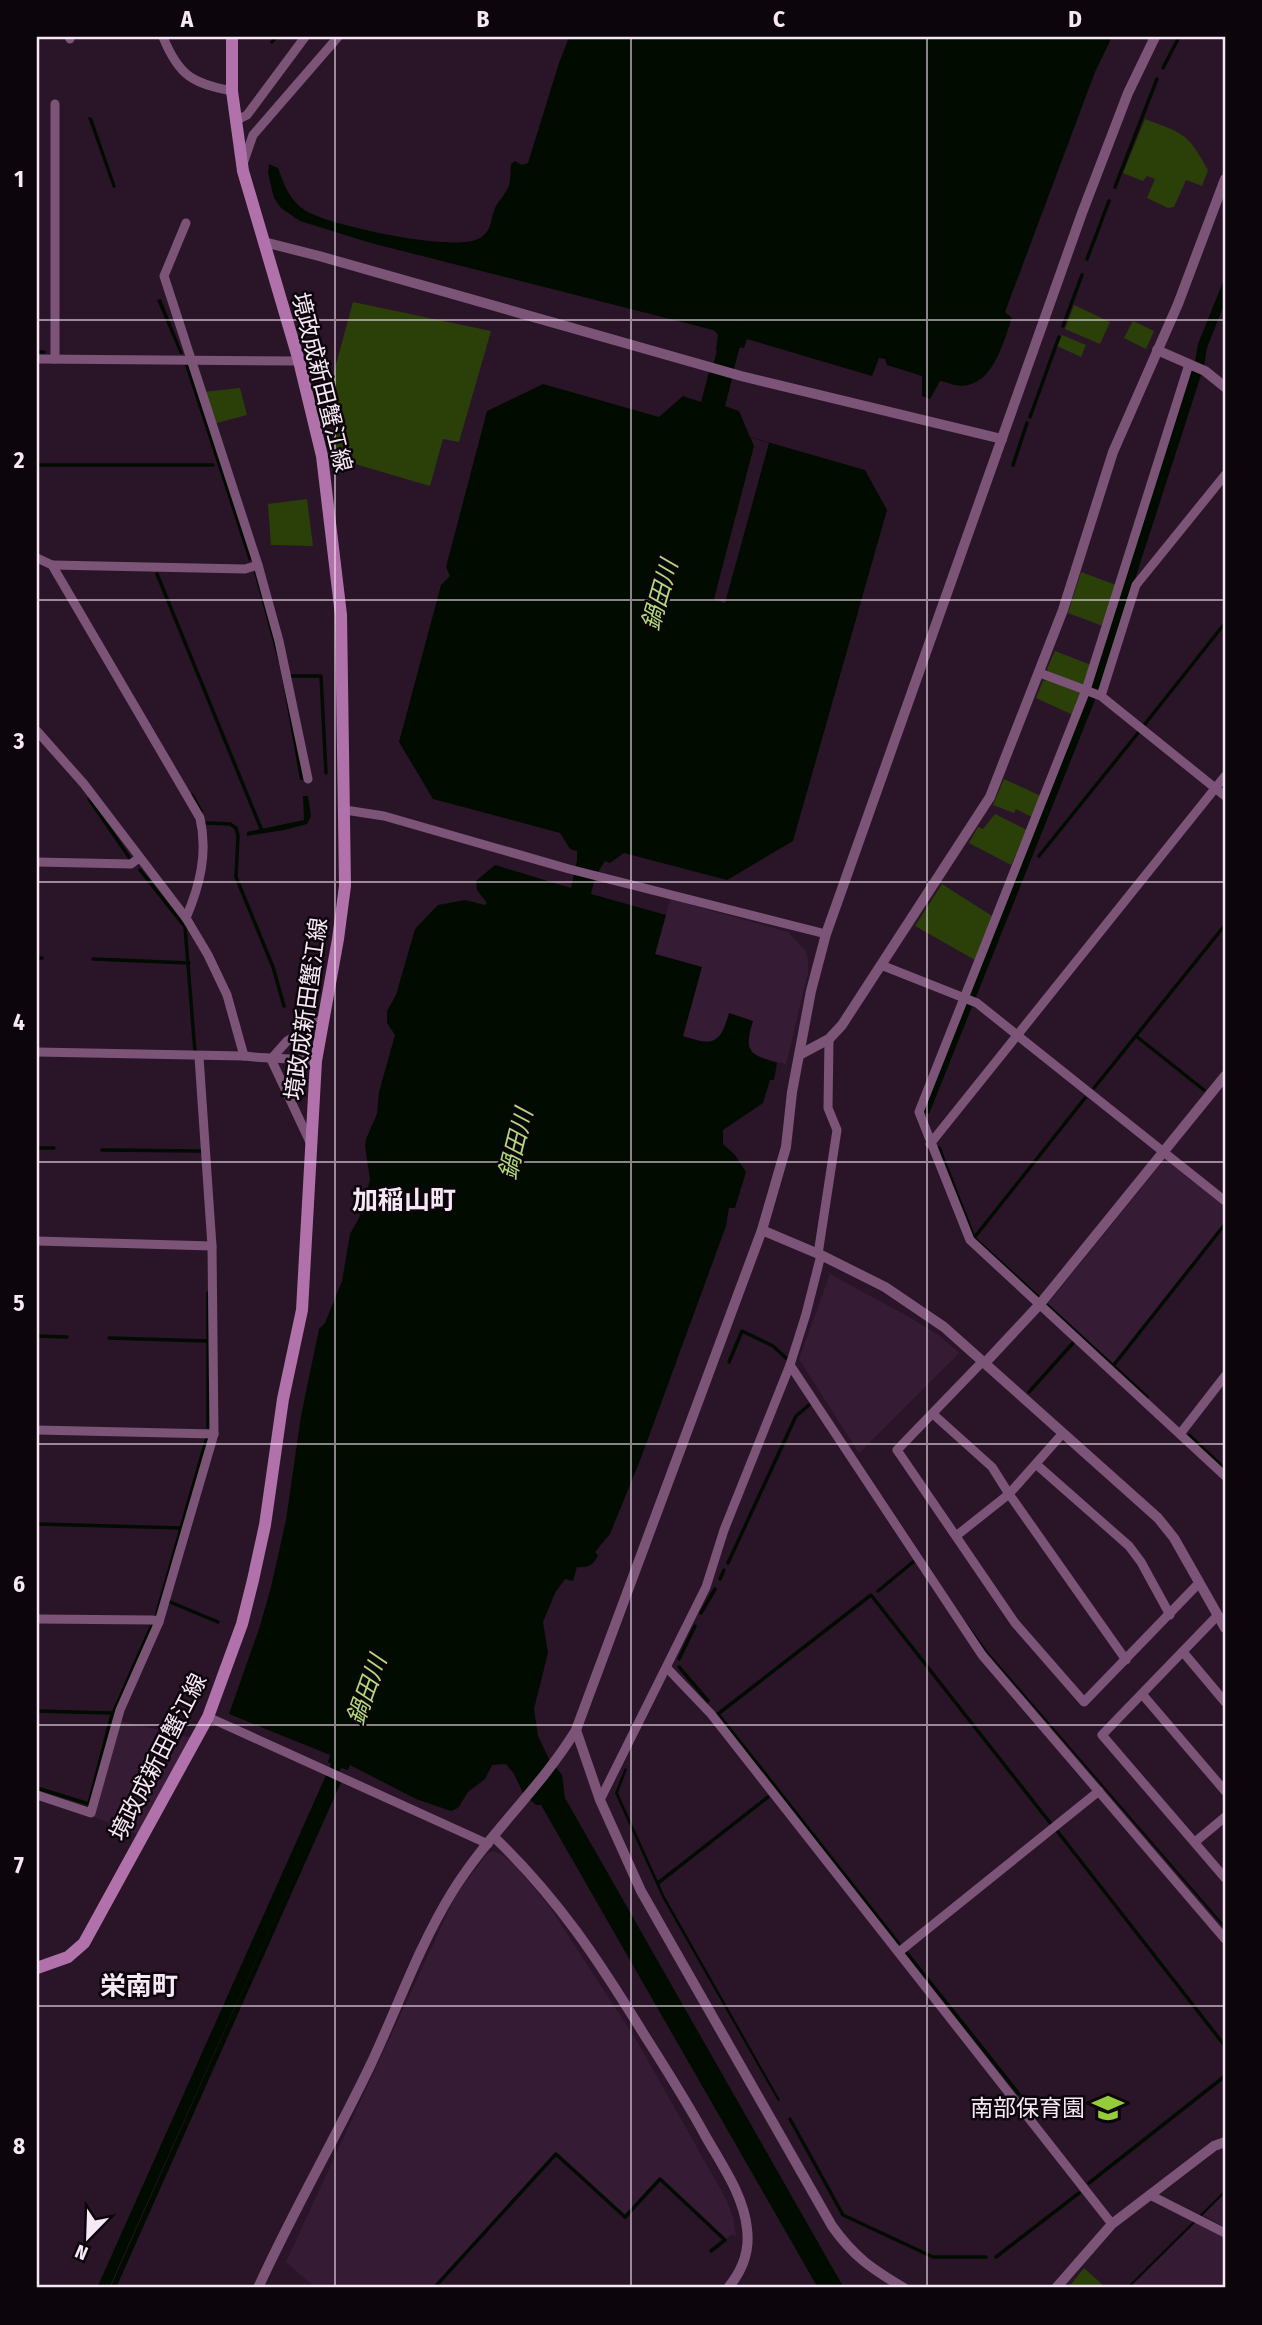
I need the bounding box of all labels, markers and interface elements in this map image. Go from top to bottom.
text: A [180,5,194,33]
text: B [477,5,490,33]
text: C [773,5,785,33]
text: D [1068,5,1082,33]
text: 1 [14,165,24,193]
street label: 境政成新田蟹江線 [286,289,358,475]
text: 2 [13,446,25,474]
water label: 鍋田川 [637,554,684,633]
text: 3 [13,727,25,755]
street label: 境政成新田蟹江線 [279,916,333,1102]
text: 4 [13,1008,25,1036]
water label: 鍋田川 [494,1103,539,1182]
district label: 加稲山町 [352,1185,456,1216]
text: 5 [13,1289,25,1317]
text: 6 [13,1570,25,1598]
water label: 鍋田川 [342,1649,393,1729]
street label: 境政成新田蟹江線 [104,1669,212,1845]
text: 7 [14,1851,24,1879]
district label: 栄南町 [100,1971,178,2002]
school or university icon: 南部保育園 [1091,2091,1125,2125]
place label: 南部保育園 [970,2094,1085,2122]
text: 8 [13,2132,25,2160]
north arrow [52,2202,122,2272]
text: N [72,2239,91,2265]

